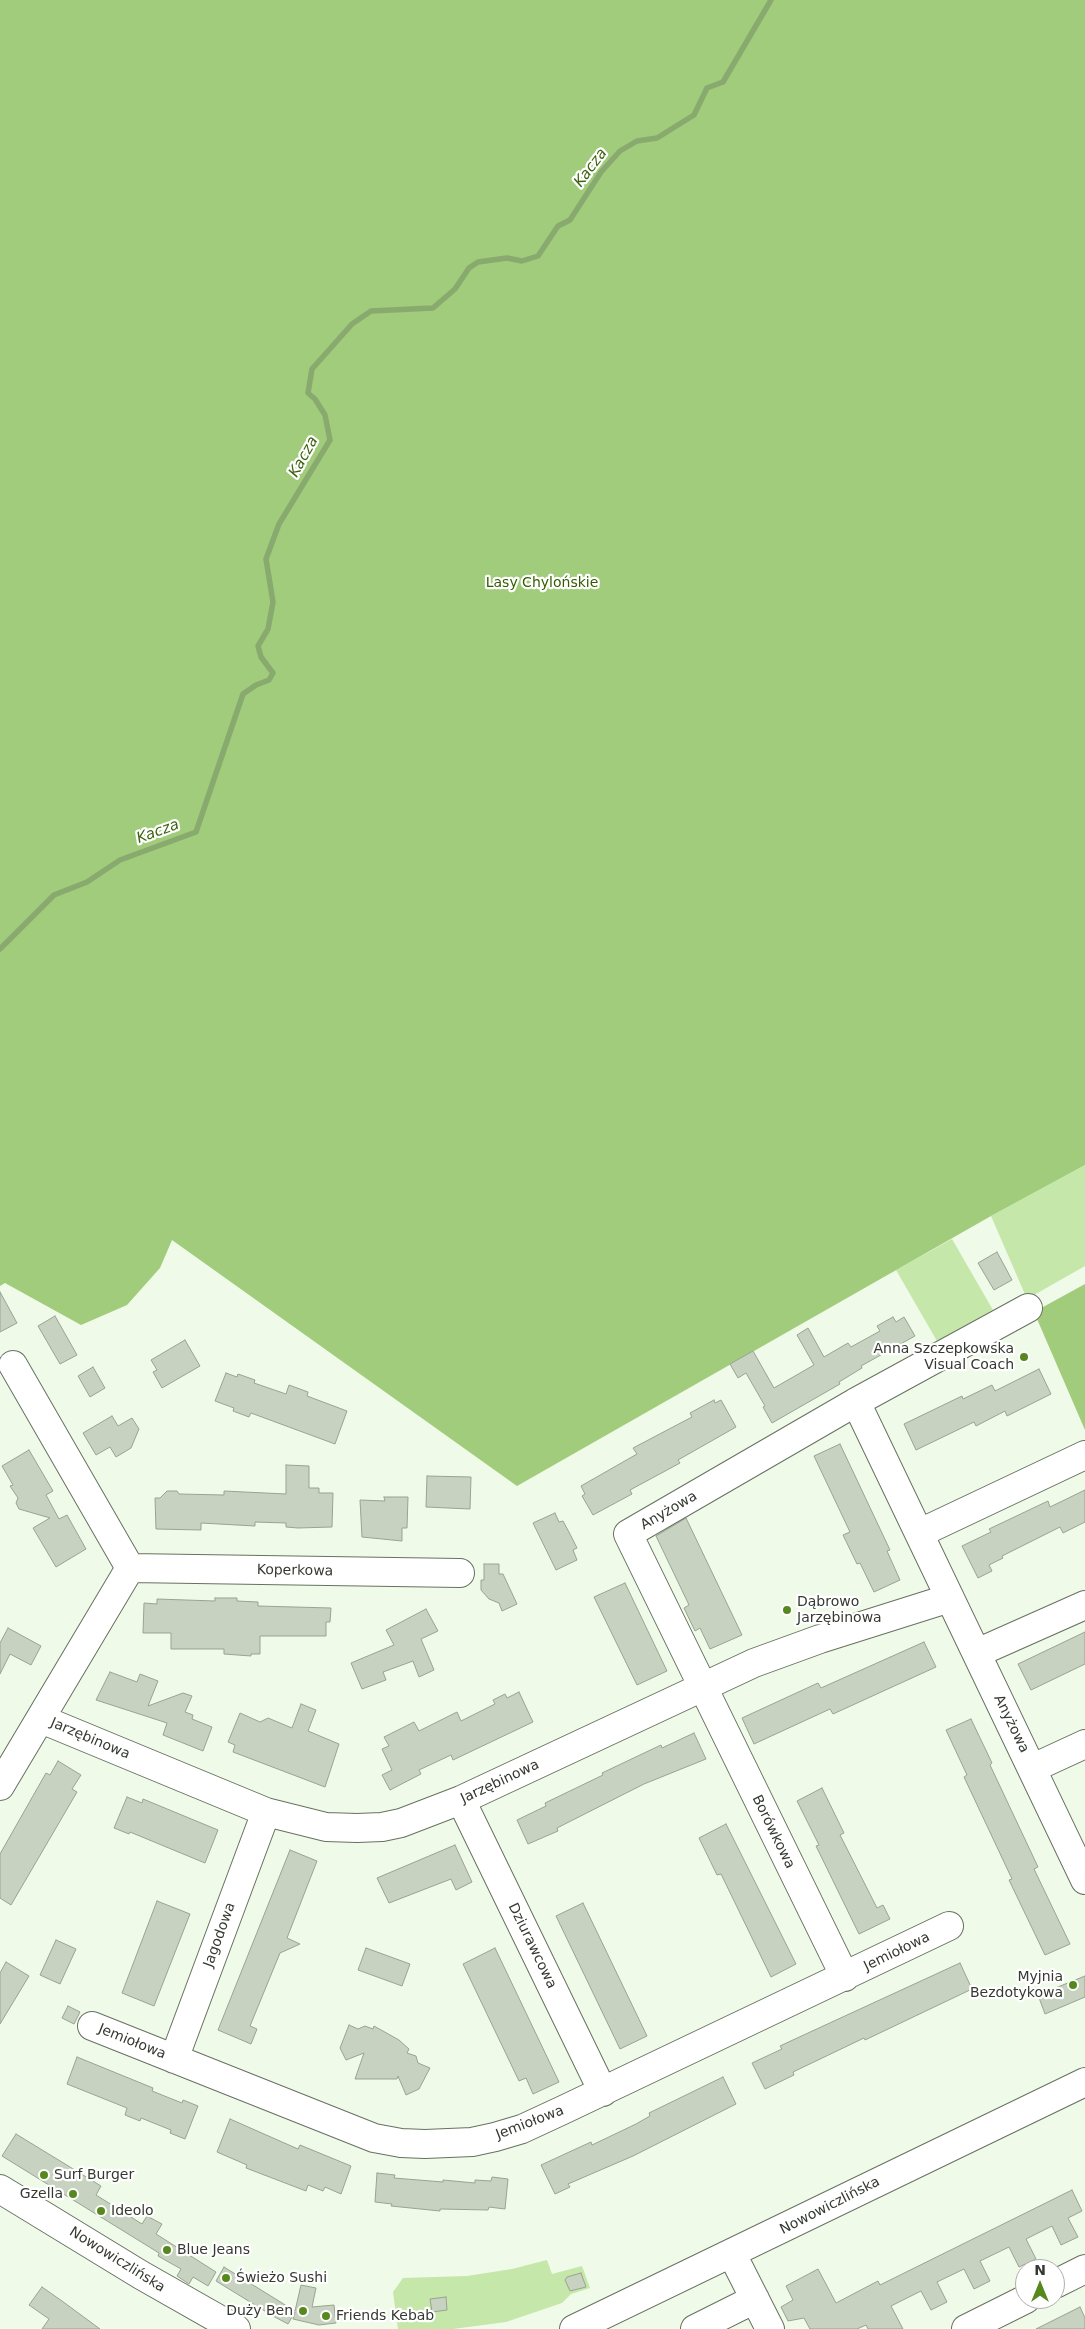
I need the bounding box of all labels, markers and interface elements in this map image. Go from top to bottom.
water label: Kacza [571,145,611,191]
water label: Kacza [286,433,322,481]
park label: Lasy Chylońskie [486,575,598,591]
water label: Kacza [134,816,182,848]
place label: Anna Szczepkowska Visual Coach [874,1341,1014,1374]
marker: Anna Szczepkowska Visual Coach [1018,1351,1030,1363]
street label: Anyżowa [638,1488,700,1534]
street label: Koperkowa [257,1562,333,1580]
place label: Dąbrowo Jarzębinowa [797,1594,882,1626]
marker: Dąbrowo Jarzębinowa [781,1604,793,1616]
street label: Anyżowa [990,1692,1032,1756]
street label: Jarzębinowa [48,1715,132,1763]
street label: Jarzębinowa [458,1756,542,1808]
street label: Borówkowa [748,1792,798,1872]
street label: Jagodowa [201,1900,239,1970]
street label: Dziurawcowa [504,1901,560,1991]
street label: Jemiołowa [861,1929,933,1975]
place label: Myjnia Bezdotykowa [970,1969,1063,2001]
marker: Myjnia Bezdotykowa [1067,1979,1079,1991]
street label: Jemiołowa [96,2021,168,2063]
street label: Jemiołowa [494,2102,566,2144]
place label: Surf Burger [54,2167,134,2183]
marker: Surf Burger [38,2169,50,2181]
street label: Nowowiczlińska [777,2174,883,2238]
place label: Gzella [20,2186,63,2202]
marker: Gzella [67,2188,79,2200]
place label: Ideolo [111,2203,154,2219]
marker: Ideolo [95,2205,107,2217]
street label: Nowowiczlińska [66,2224,168,2296]
place label: Blue Jeans [177,2242,250,2258]
marker: Blue Jeans [161,2244,173,2256]
north arrow [1015,2259,1065,2309]
text: N [1034,2262,1046,2278]
place label: Świeżo Sushi [236,2270,327,2286]
marker: Świeżo Sushi [220,2272,232,2284]
place label: Duży Ben [226,2303,293,2319]
marker: Duży Ben [297,2305,309,2317]
place label: Friends Kebab [336,2308,434,2324]
marker: Friends Kebab [320,2310,332,2322]

